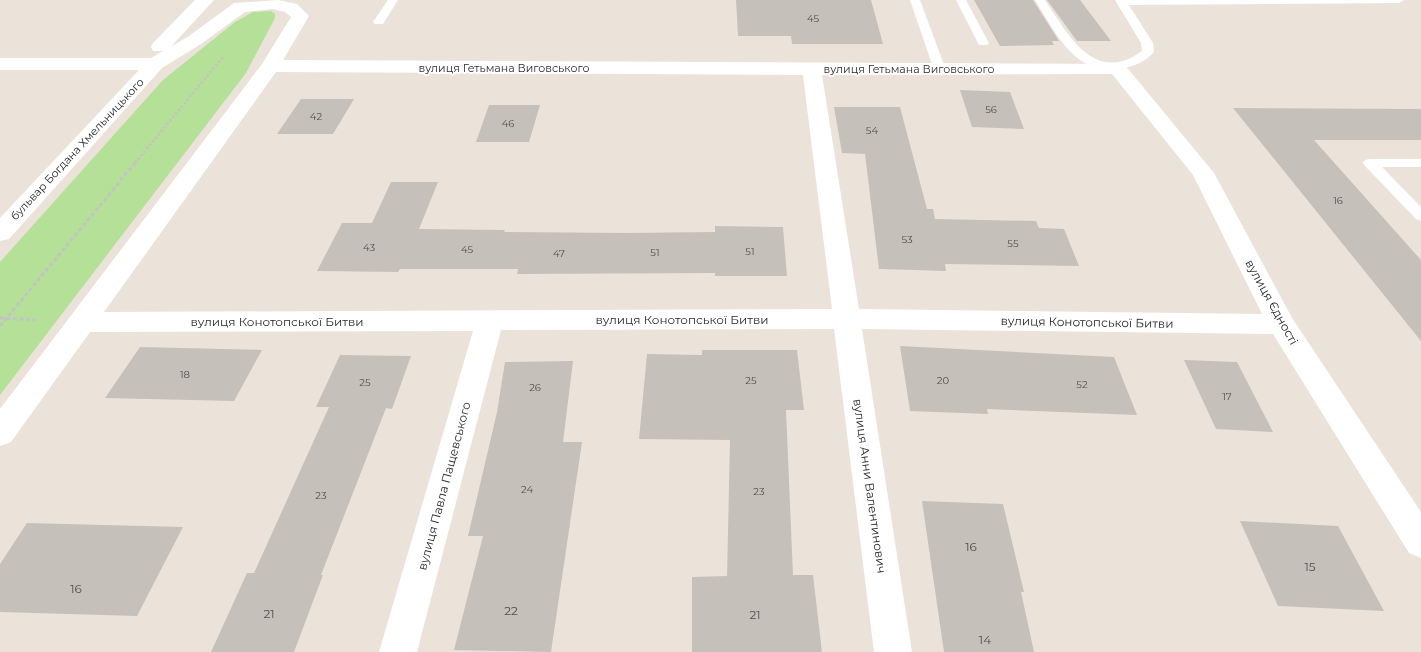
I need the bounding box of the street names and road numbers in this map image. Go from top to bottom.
street label: вулиця Гетьмана Виговського [419,61,589,75]
street label: вулиця Гетьмана Виговського [824,62,994,76]
street label: бульвар Богдана Хмельницького [7,75,147,223]
street label: вулиця Єдності [1242,257,1302,347]
street label: вулиця Конотопської Битви [596,312,768,327]
street label: вулиця Конотопської Битви [1000,313,1174,331]
street label: вулиця Конотопської Битви [191,314,363,329]
street label: вулиця Анни Валентинович [850,398,890,574]
street label: вулиця Павла Пащевського [414,400,474,572]

